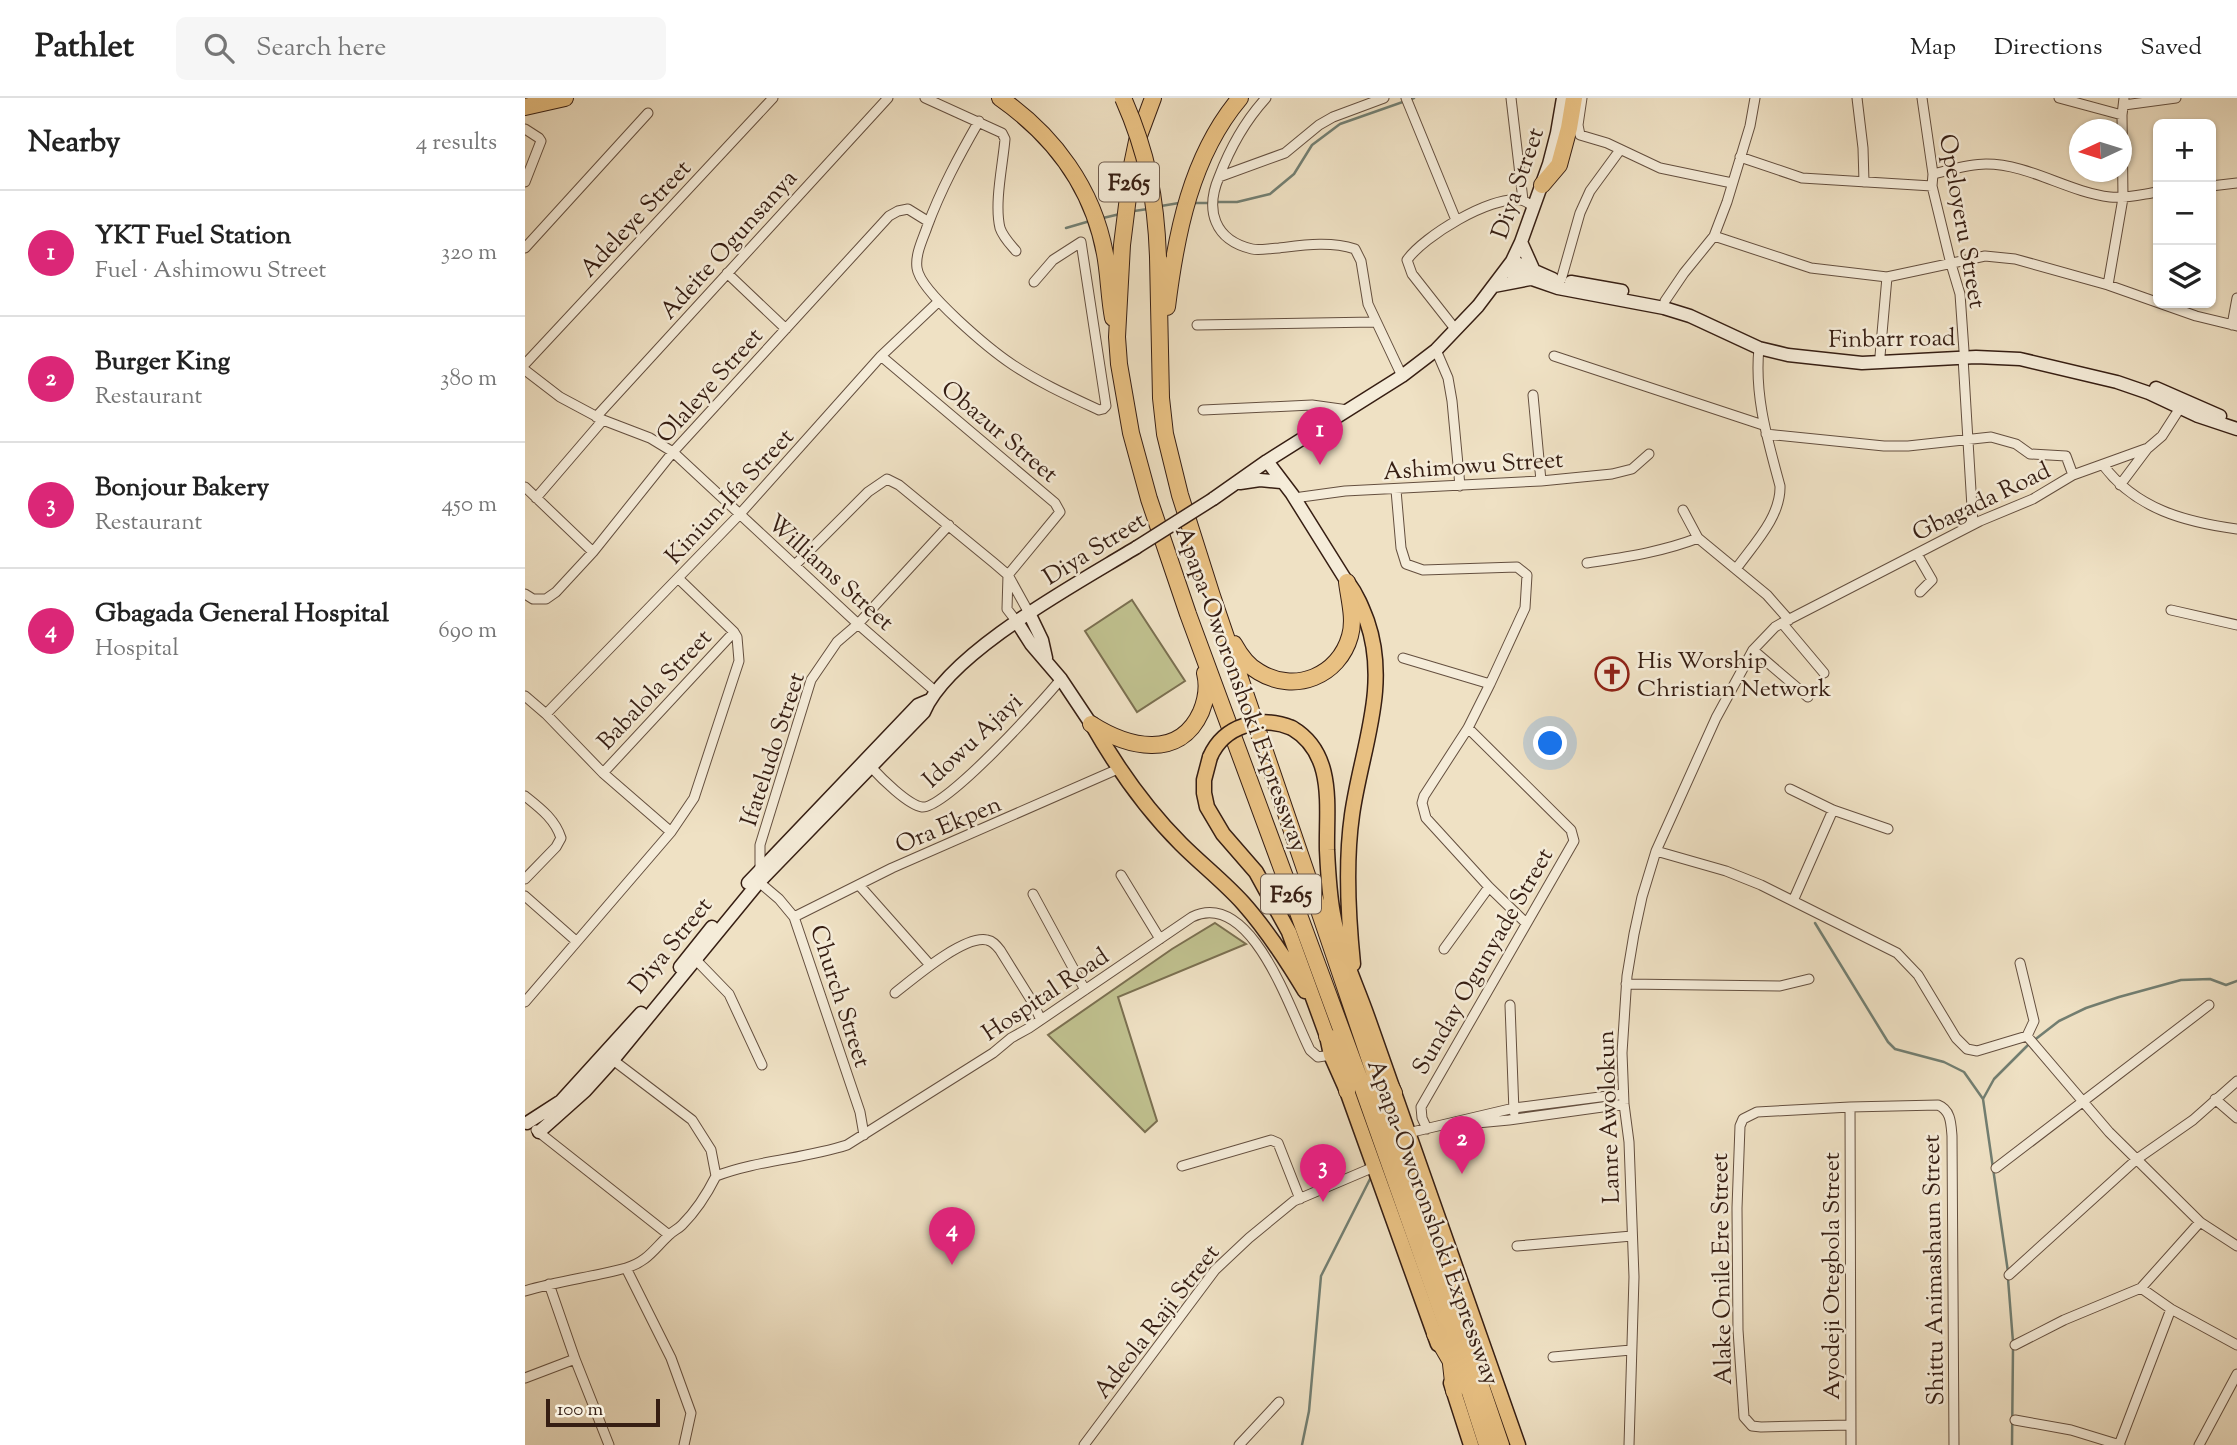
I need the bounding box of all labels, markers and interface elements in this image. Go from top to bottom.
search box [176,17,666,80]
text: Pathlet [35,24,134,72]
icon: search [200,29,238,67]
text: Search here [256,30,386,67]
text: Map [1910,31,1956,65]
text: Directions [1994,31,2102,65]
text: Saved [2140,31,2202,65]
north arrow [2069,119,2132,182]
map controls [2153,119,2216,308]
button: + [2153,119,2216,182]
text: Nearby [28,122,120,165]
street label: Diya Street [1484,123,1554,244]
text: 4 results [416,127,497,160]
street label: Opeloyeru Street [1929,132,1993,311]
street label: Adeleye Street [573,153,700,286]
road number: F265 [1099,162,1159,202]
street label: Adeite Ogunsanya [653,163,806,328]
button: − [2153,182,2216,245]
text: YKT Fuel Station [95,218,291,255]
text: 1 [47,237,55,270]
text: 320 m [441,237,497,270]
button: layers [2153,245,2216,308]
text: Fuel · Ashimowu Street [95,255,326,288]
street label: Olaleye Street [649,321,772,452]
street label: Finbarr road [1828,322,1956,358]
text: Burger King [95,344,230,381]
text: 2 [46,363,56,396]
text: 380 m [440,363,497,396]
street label: Obazur Street [933,373,1065,492]
text: Restaurant [95,381,202,414]
pin: 1 [1297,407,1343,465]
street label: Kiniun-Ifa Street [658,422,803,573]
street label: Ashimowu Street [1382,444,1564,490]
street label: Gbagada Road [1907,454,2057,551]
text: Bonjour Bakery [95,470,269,507]
text: 3 [46,489,56,522]
text: 450 m [441,489,497,522]
street label: Diya Street [1037,505,1153,595]
text: Restaurant [95,507,202,540]
street label: Williams Street [759,507,900,640]
street label: Apapa-Oworonshoki Expressway [1165,522,1315,857]
text: Gbagada General Hospital [95,596,389,633]
text: 4 [45,615,57,648]
text: 690 m [438,615,497,648]
street label: Babalola Street [590,622,721,758]
text: Hospital [95,633,179,666]
place label: His Worship Christian Network [1637,645,1831,707]
church icon: His Worship Christian Network [1593,655,1631,693]
street label: Ifateludo Street [733,668,815,831]
street label: Idowu Ajayi [916,686,1031,797]
your location [1533,726,1567,760]
street label: Ora Ekpen [891,788,1007,863]
street label: Sunday Ogunyade Street [1405,842,1563,1082]
road number: F265 [1261,874,1321,914]
street label: Diya Street [622,891,721,1002]
street label: Church Street [800,921,878,1072]
street label: Hospital Road [976,940,1117,1051]
street label: Lanre Awolokun [1590,1030,1630,1204]
street label: Apapa-Oworonshoki Expressway [1357,1055,1507,1390]
pin: 2 [1439,1116,1485,1174]
street label: Shittu Animashaun Street [1916,1134,1954,1406]
pin: 3 [1300,1144,1346,1202]
street label: Ayodeji Otegbola Street [1816,1152,1850,1400]
street label: Alake Onile Ere Street [1704,1153,1742,1385]
pin: 4 [929,1207,975,1265]
street label: Adeola Raji Street [1087,1238,1229,1406]
scale bar [546,1396,660,1428]
text: 100 m [557,1397,603,1424]

